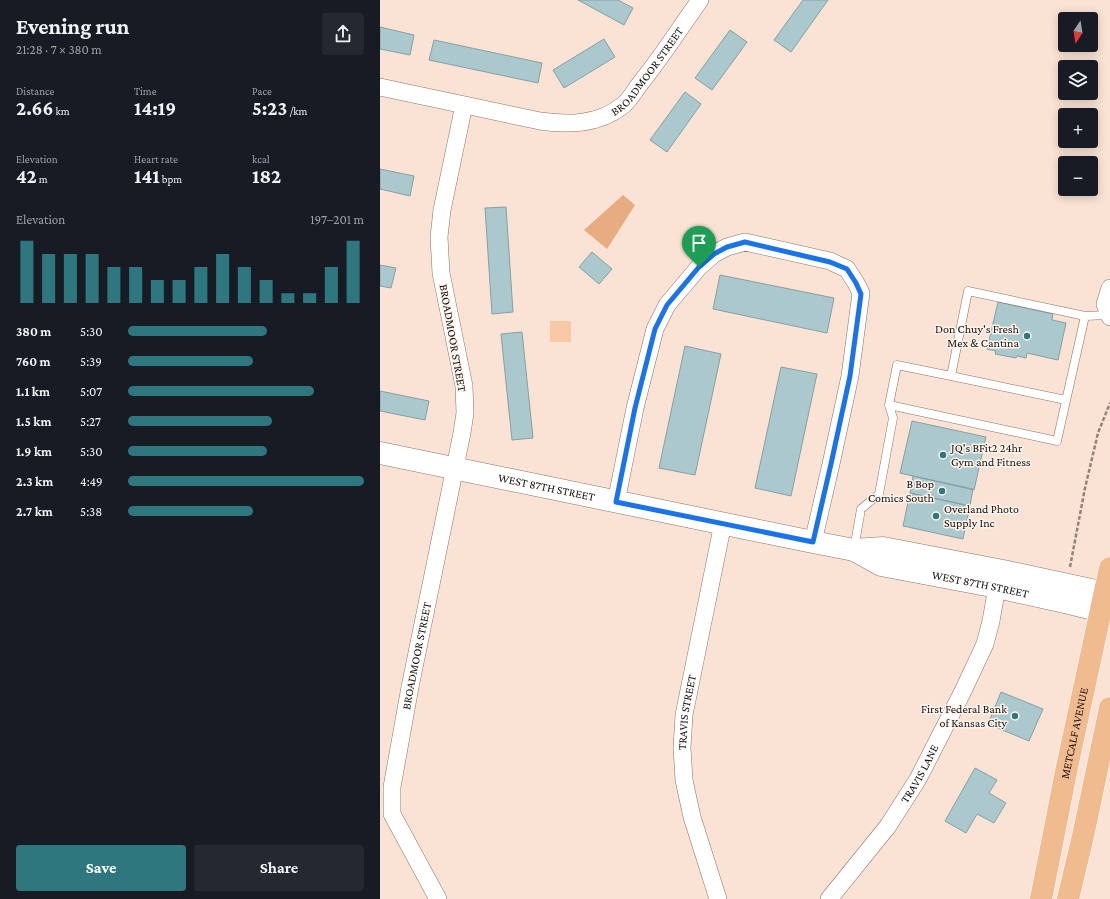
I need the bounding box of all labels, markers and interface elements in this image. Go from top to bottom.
north arrow [1058,12,1098,52]
map controls [1058,12,1098,196]
button: share [322,13,364,55]
text: Evening run [16,14,129,39]
street label: BROADMOOR STREET [608,24,686,119]
text: 21:28 · 7 × 380 m [16,42,102,57]
button: layers [1058,60,1098,100]
text: Distance [16,85,54,97]
text: Time [134,85,157,97]
text: Pace [252,85,272,97]
text: 2.66 [16,97,53,119]
text: 14:19 [134,97,176,119]
text: 5:23 [252,97,287,119]
text: km [53,105,70,117]
text: /km [287,105,307,117]
button: + [1058,108,1098,148]
text: Elevation [16,153,58,165]
text: Heart rate [134,153,178,165]
text: kcal [252,153,270,165]
button: − [1058,156,1098,196]
text: 42 [16,165,37,187]
text: 141 [134,165,160,187]
text: 182 [252,165,281,187]
text: m [37,173,48,185]
text: bpm [160,173,182,185]
text: Elevation [16,212,65,227]
text: 197–201 m [310,212,364,227]
pin [682,226,716,267]
icon: arrive [688,232,710,254]
street label: BROADMOOR STREET [437,283,469,393]
place label: Don Chuy's Fresh Mex & Cantina [935,322,1020,350]
text: 380 m [16,324,51,339]
text: 5:30 [80,324,103,339]
marker: Don Chuy's Fresh Mex & Cantina [1022,331,1032,341]
text: 760 m [16,354,51,369]
text: 5:39 [80,354,102,369]
text: 1.1 km [16,384,50,399]
text: 5:07 [80,384,102,399]
text: 1.5 km [16,414,51,429]
text: 5:27 [80,414,101,429]
place label: JQ's BFit2 24hr Gym and Fitness [950,441,1031,469]
text: 1.9 km [16,444,52,459]
text: 5:30 [80,444,103,459]
marker: JQ's BFit2 24hr Gym and Fitness [938,450,948,460]
street label: WEST 87TH STREET [497,470,597,504]
text: 2.3 km [16,474,53,489]
text: 4:49 [80,474,103,489]
place label: B Bop Comics South [868,477,935,505]
marker: B Bop Comics South [937,486,947,496]
place label: Overland Photo Supply Inc [944,502,1019,530]
text: 2.7 km [16,504,53,519]
text: 5:38 [80,504,102,519]
marker: Overland Photo Supply Inc [931,511,941,521]
street label: WEST 87TH STREET [931,568,1030,601]
street label: BROADMOOR STREET [399,601,434,711]
street label: TRAVIS STREET [675,673,699,750]
street label: METCALF AVENUE [1058,686,1091,780]
place label: First Federal Bank of Kansas City [921,702,1007,730]
marker: First Federal Bank of Kansas City [1010,711,1020,721]
street label: TRAVIS LANE [897,742,942,806]
button: Save [16,845,186,891]
button: Share [194,845,364,891]

